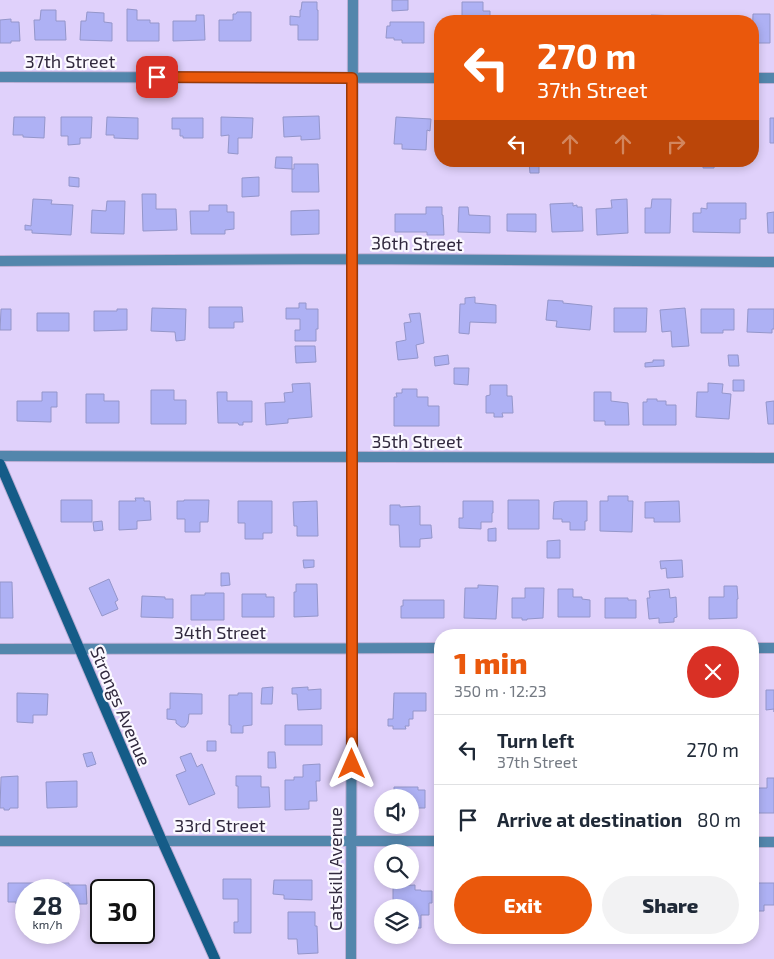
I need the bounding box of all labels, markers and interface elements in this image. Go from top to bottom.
text: 270 m [537,34,636,76]
icon: left [454,35,519,100]
street label: 37th Street [25,50,115,72]
pin [136,56,178,98]
icon: arrive [143,63,171,91]
text: 37th Street [537,76,648,102]
icon: left [503,130,531,158]
icon: ahead [556,130,584,158]
icon: ahead [609,130,637,158]
icon: right [662,130,690,158]
street label: 36th Street [371,231,463,255]
street label: 35th Street [371,430,463,452]
street label: 34th Street [174,621,266,643]
street label: Strongs Avenue [86,643,156,769]
text: 1 min [454,644,528,680]
button: close [687,646,739,698]
text: 350 m · 12:23 [454,681,547,700]
text: Turn left [497,729,574,752]
icon: left [454,736,482,764]
position arrow [325,737,377,789]
text: 270 m [686,738,739,761]
text: 37th Street [497,752,578,771]
map controls [374,789,419,944]
button: sound [374,789,419,834]
icon: arrive [454,806,482,834]
street label: Catskill Avenue [324,807,346,931]
text: Arrive at destination [497,808,682,831]
text: 80 m [697,808,741,831]
street label: 33rd Street [174,814,266,836]
button: search [374,844,419,889]
button: Exit [454,876,592,934]
button: Share [602,876,739,934]
speed limit sign: 30 [90,879,155,944]
text: 28 [32,890,63,920]
button: layers [374,899,419,944]
text: km/h [33,917,62,931]

